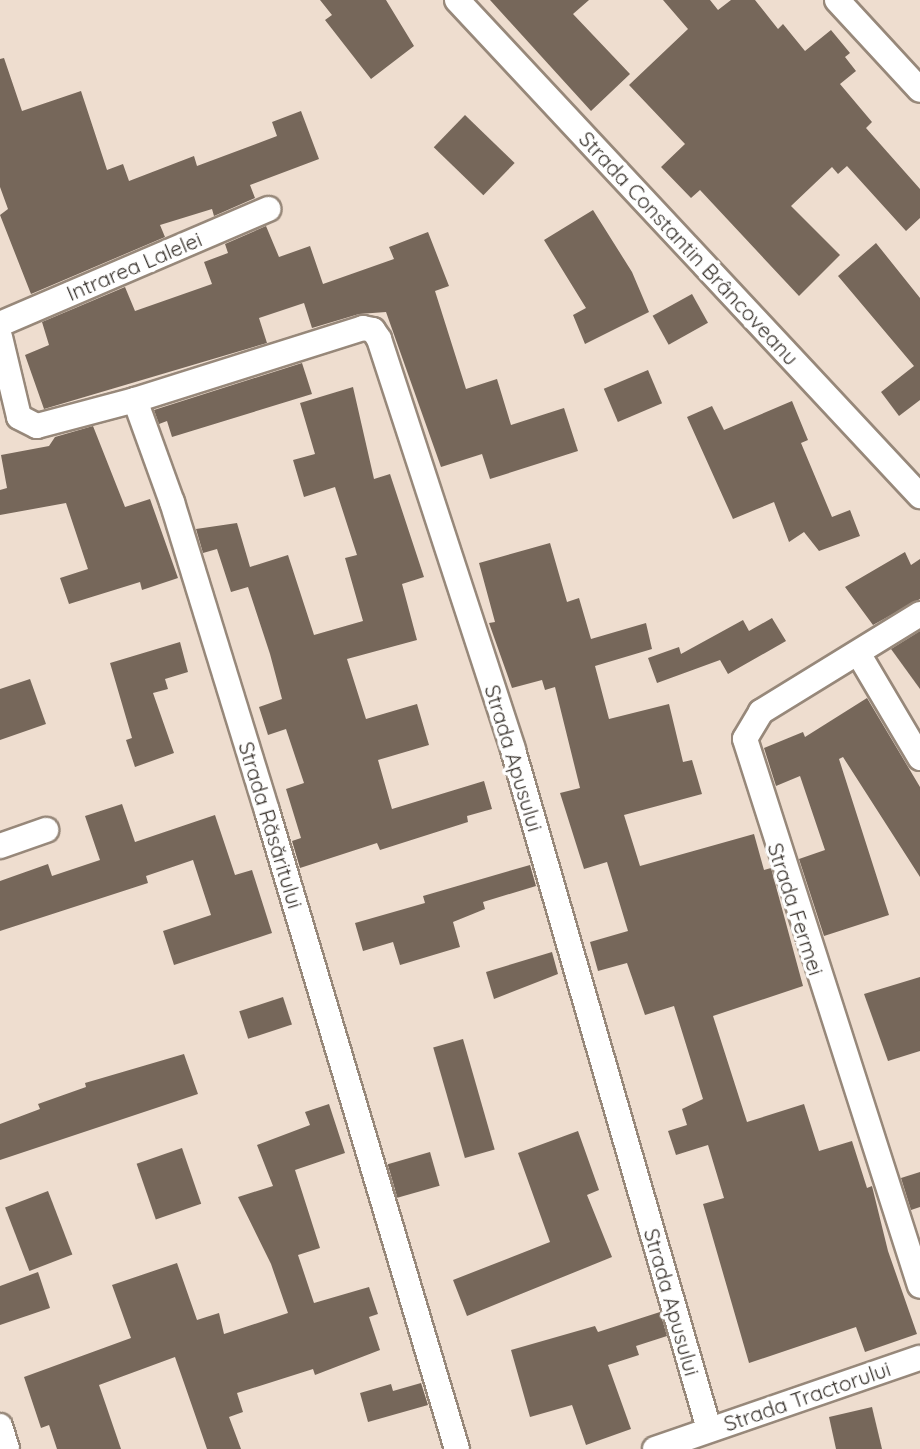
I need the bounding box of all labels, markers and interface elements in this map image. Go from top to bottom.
street label: Strada Constantin Brâncoveanu [574,126,804,370]
street label: Intrarea Lalelei [63,226,205,306]
street label: Strada Apusului [480,682,548,834]
street label: Strada Răsăritului [234,739,308,911]
street label: Strada Fermei [763,840,829,978]
street label: Strada Apusului [639,1226,705,1378]
street label: Strada Tractorului [720,1356,894,1436]

